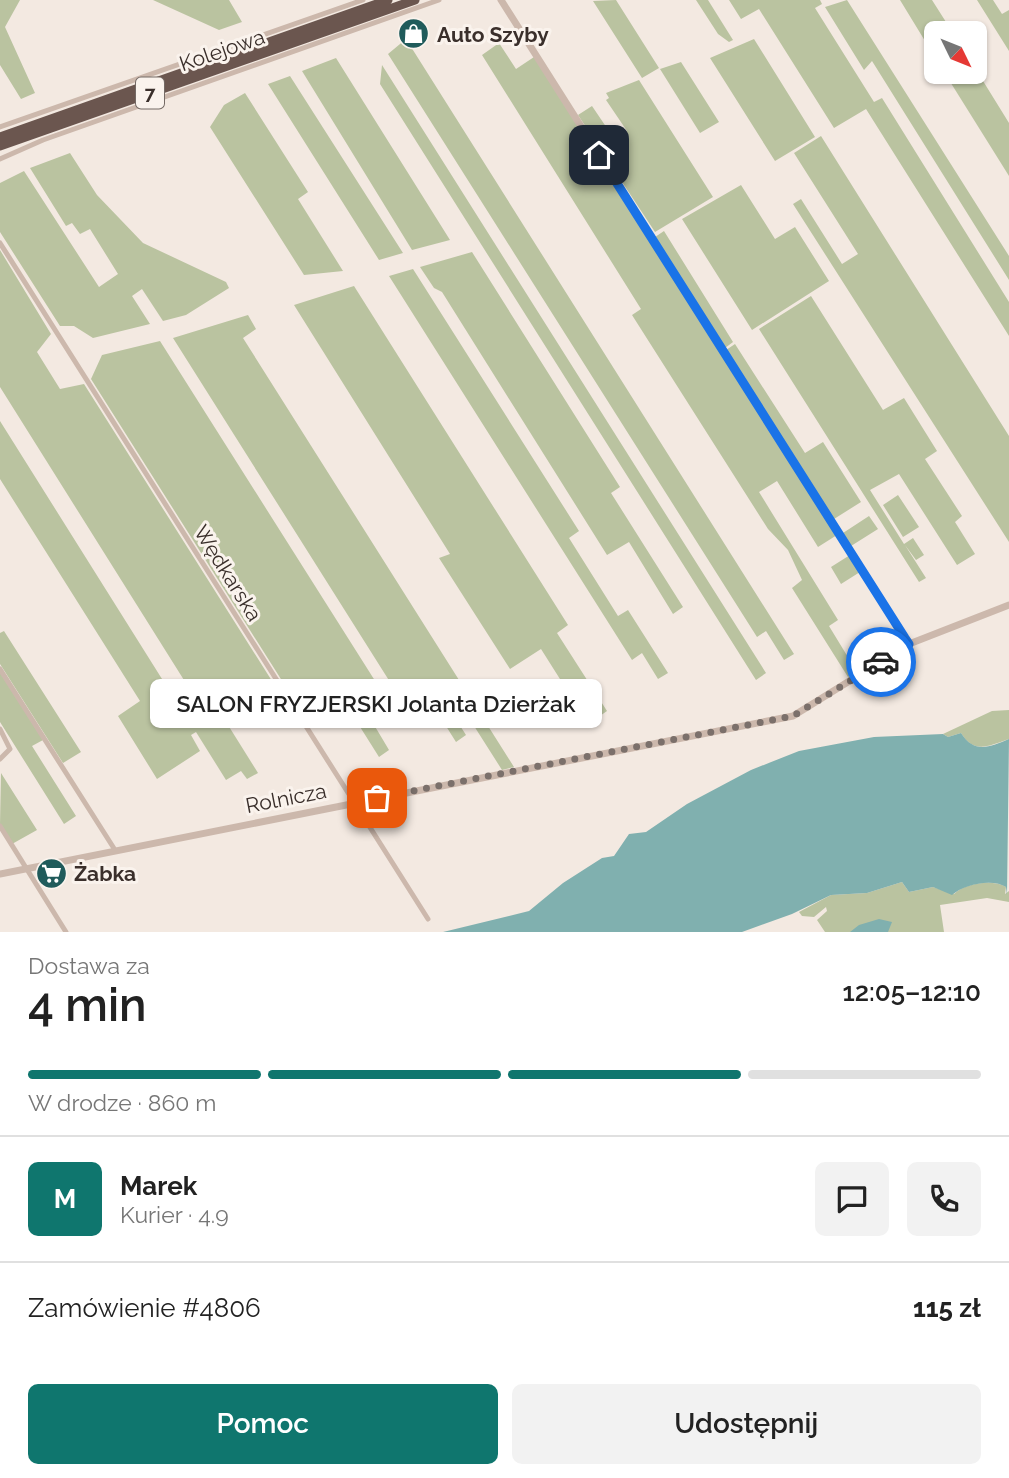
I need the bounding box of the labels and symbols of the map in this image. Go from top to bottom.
shop icon: Auto Szyby [397,17,431,51]
north arrow [924,21,987,84]
place label: Auto Szyby [437,22,549,47]
street label: Kolejowa [176,24,268,76]
road number: 7 [136,78,164,108]
pin [569,125,629,185]
street label: Wędkarska [189,520,267,626]
courier [846,627,916,697]
callout: SALON FRYZJERSKI Jolanta Dzierżak [151,679,603,728]
pin [347,768,407,828]
street label: Rolnicza [244,778,328,818]
supermarket icon: Żabka [34,856,68,890]
place label: Żabka [74,861,136,886]

